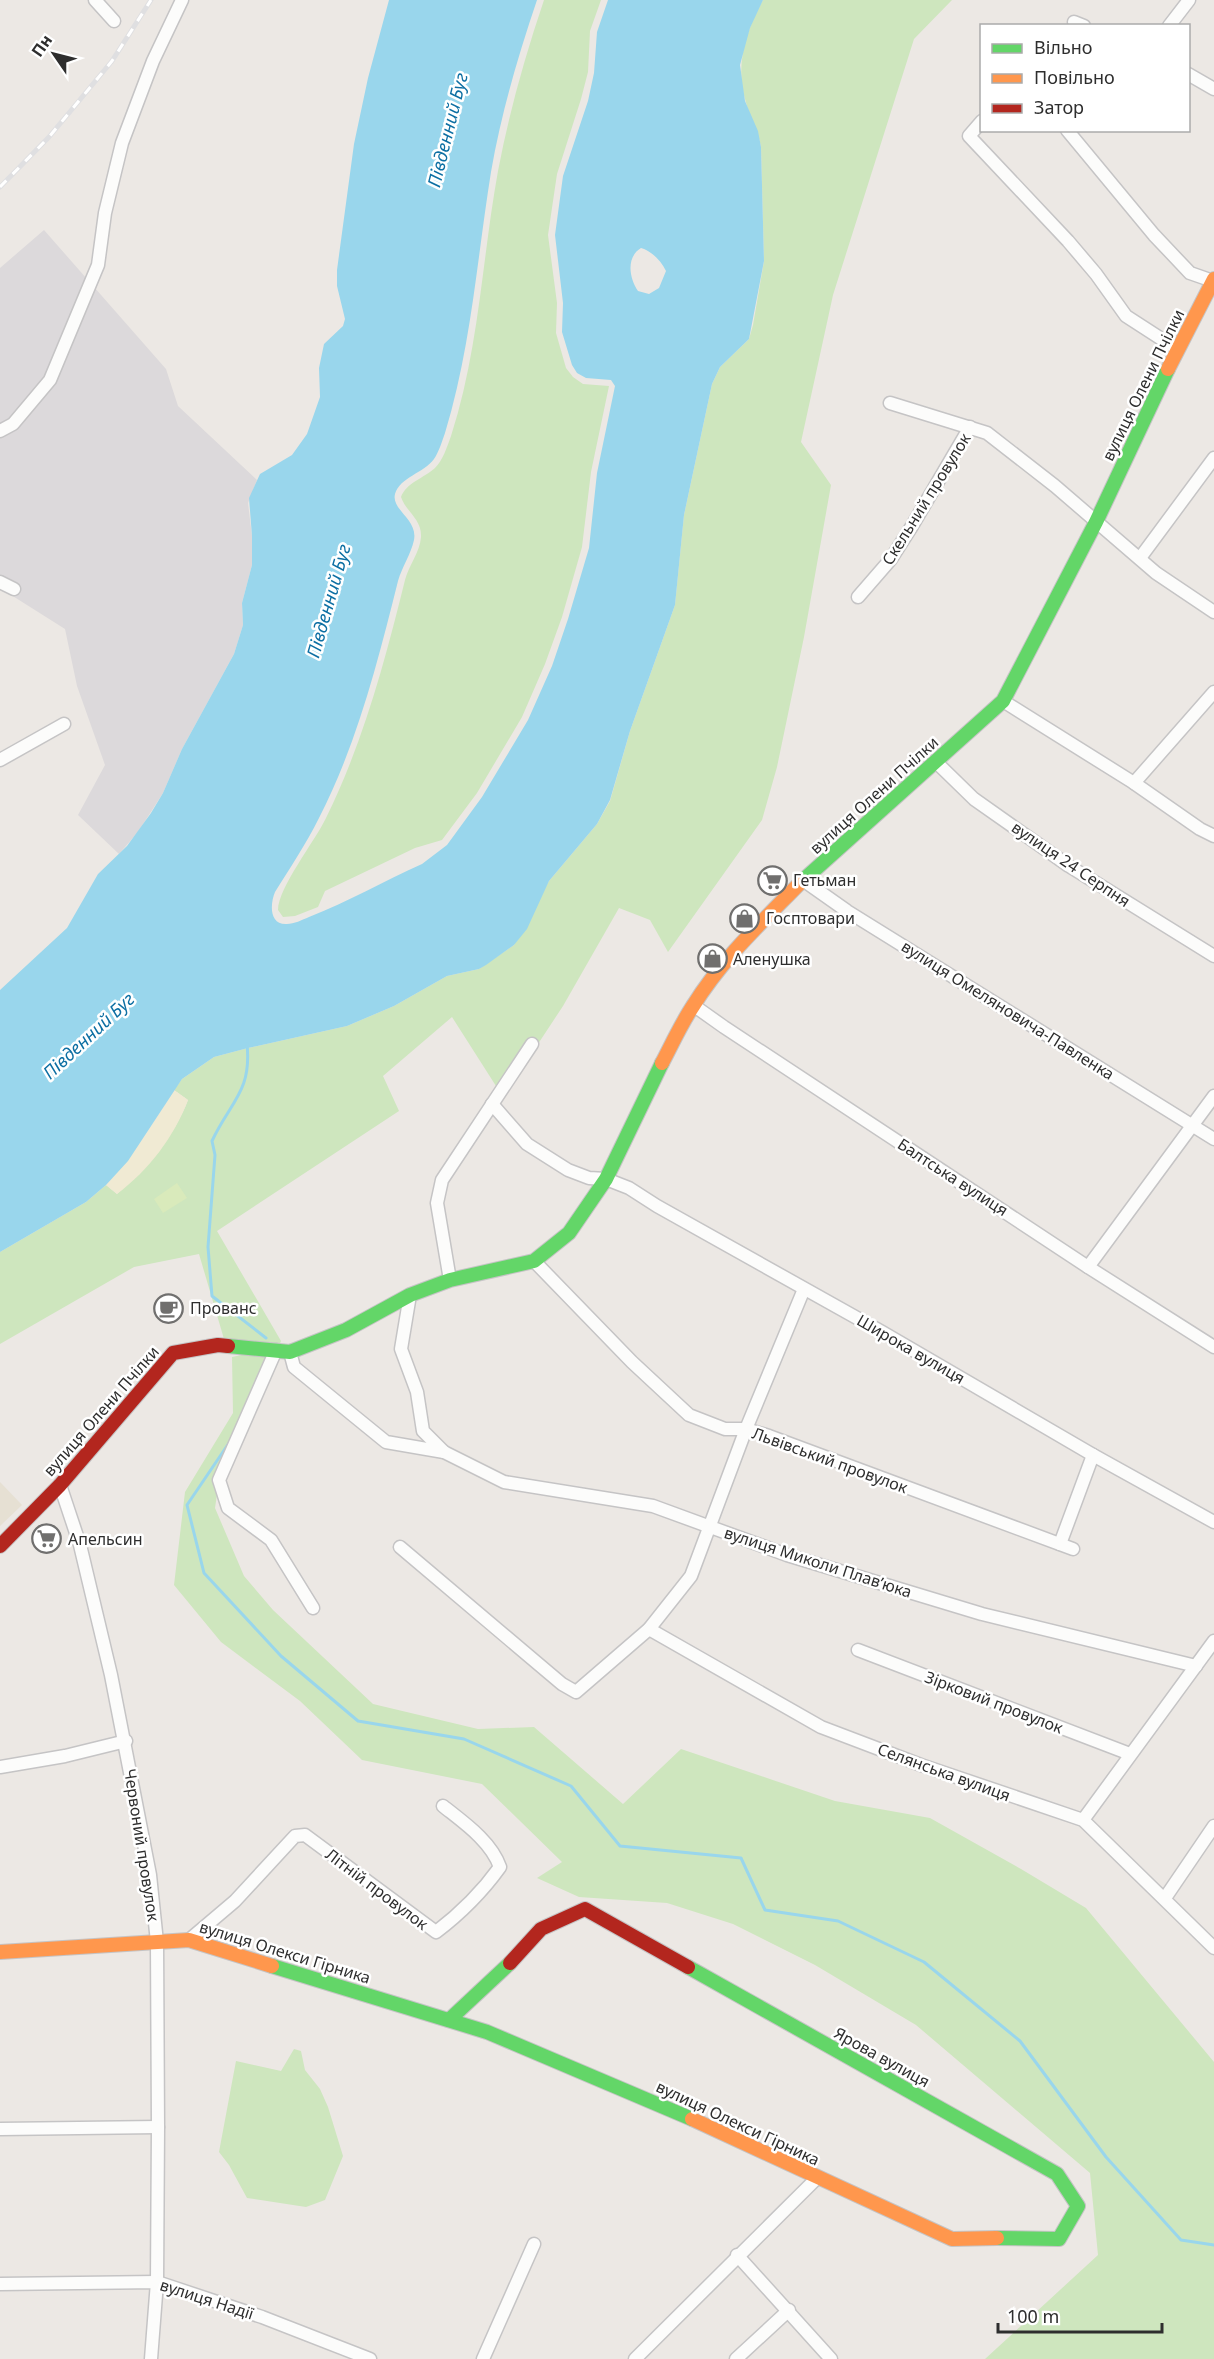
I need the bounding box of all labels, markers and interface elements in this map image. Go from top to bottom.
north arrow [24,24,84,84]
legend [980,24,1190,132]
text: Пн [26,30,57,61]
text: Вільно [1034,35,1092,59]
text: Повільно [1034,65,1115,89]
water label: Південний Буг [421,70,473,189]
text: Затор [1034,95,1084,119]
street label: вулиця Олени Пчілки [1097,306,1189,464]
street label: Скельний провулок [876,428,976,569]
water label: Південний Буг [300,541,356,660]
street label: вулиця Олени Пчілки [805,731,943,859]
street label: вулиця 24 Серпня [1007,816,1135,912]
supermarket icon: Гетьман [756,864,788,896]
place label: Гетьман [793,869,856,891]
shop icon: Госптовари [729,902,761,934]
place label: Госптовари [766,907,855,929]
street label: вулиця Омеляновича-Павленка [897,935,1119,1085]
shop icon: Аленушка [696,943,728,975]
place label: Аленушка [733,948,811,970]
water label: Південний Буг [37,987,139,1084]
street label: Балтська вулиця [893,1133,1013,1221]
cafe icon: Прованс [153,1292,185,1324]
place label: Прованс [190,1297,257,1319]
street label: Широка вулиця [853,1309,969,1389]
street label: вулиця Олени Пчілки [38,1341,164,1481]
street label: Львівський провулок [749,1422,911,1499]
street label: вулиця Миколи Плавʼюка [721,1521,915,1603]
supermarket icon: Апельсин [31,1523,63,1555]
place label: Апельсин [68,1528,142,1550]
street label: Зірковий провулок [922,1666,1067,1739]
street label: Селянська вулиця [875,1738,1013,1806]
street label: Червоний провулок [119,1767,165,1923]
street label: Літній провулок [321,1843,433,1935]
street label: вулиця Олекси Гірника [197,1915,373,1989]
street label: Ярова вулиця [830,2022,934,2092]
street label: вулиця Олекси Гірника [653,2075,823,2171]
street label: вулиця Надії [157,2273,257,2325]
scale bar [998,2296,1162,2334]
text: 100 m [1007,2304,1059,2328]

